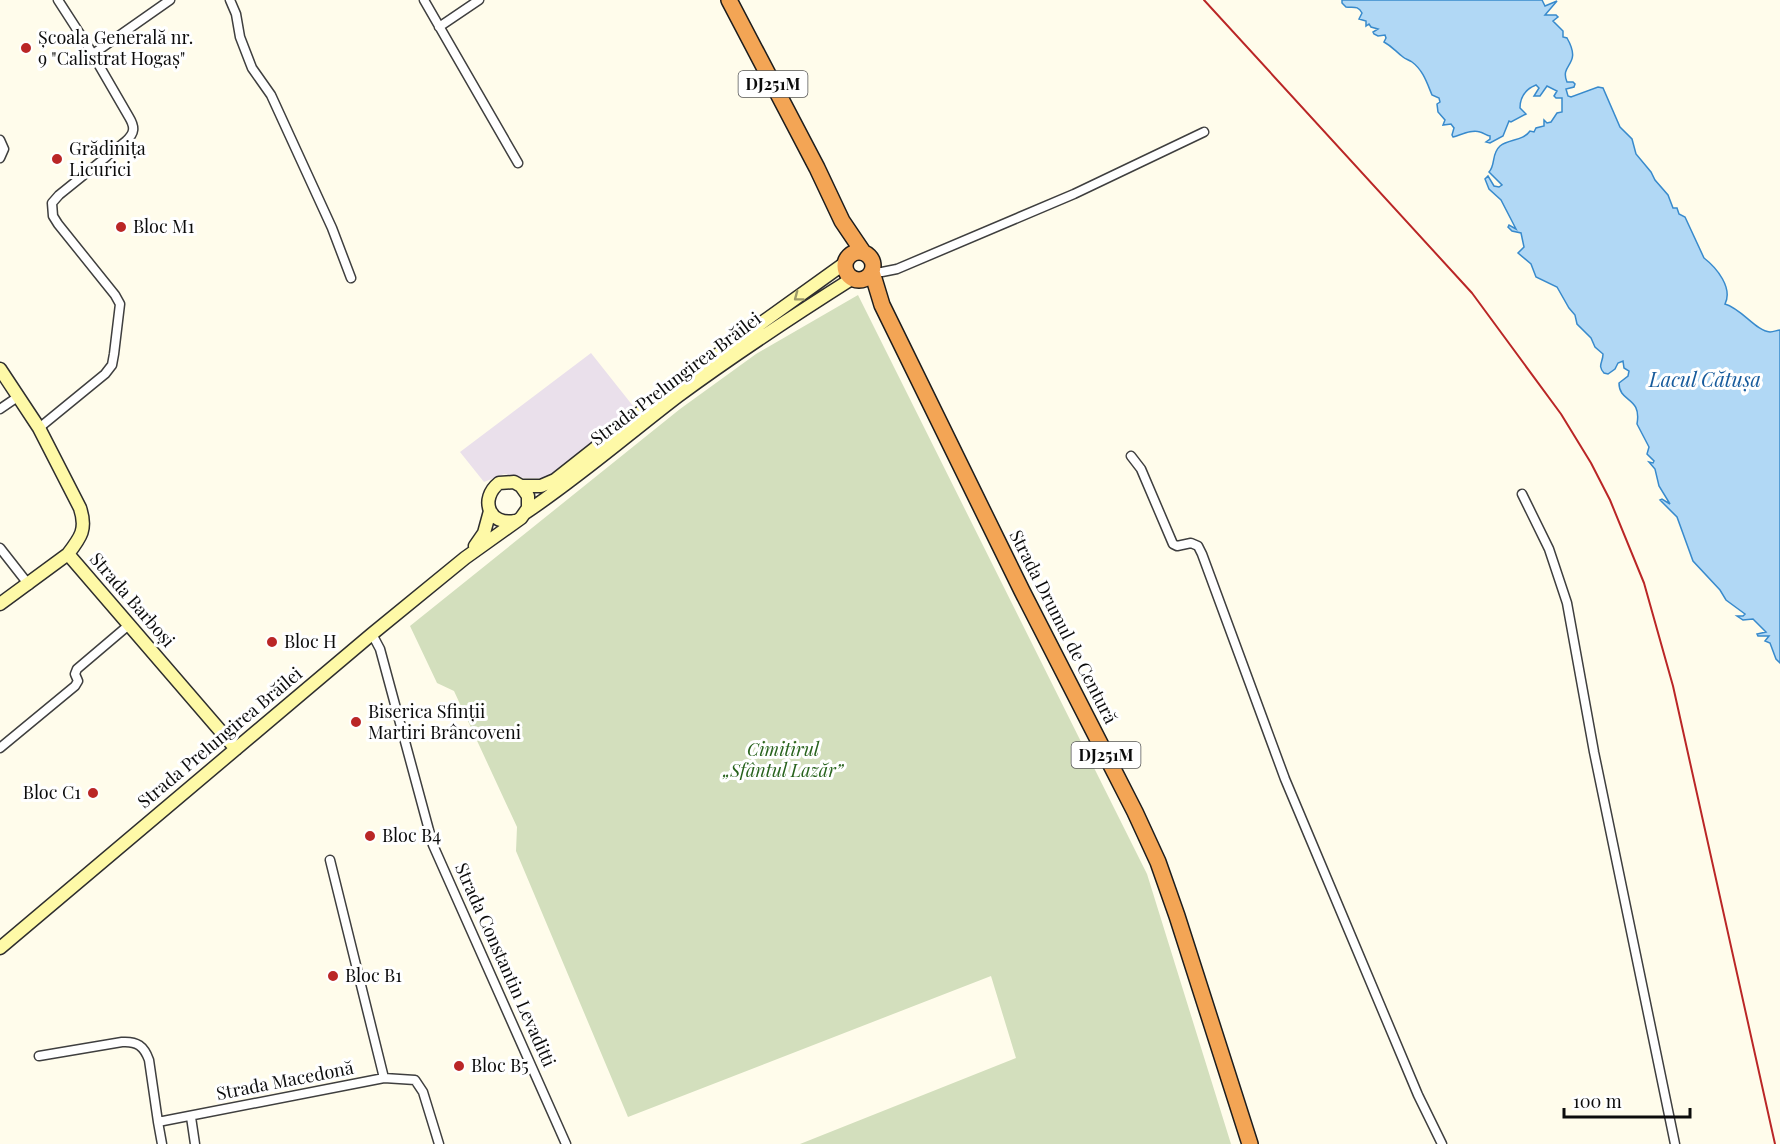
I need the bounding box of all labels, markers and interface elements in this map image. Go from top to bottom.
place label: Școala Generală nr. 9 "Calistrat Hogaș" [38,25,193,70]
marker: Școala Generală nr. 9 "Calistrat Hogaș" [19,41,33,55]
road number: DJ251M [738,71,808,97]
place label: Grădinița Licurici [69,136,146,181]
marker: Grădinița Licurici [50,152,64,166]
place label: Bloc M1 [133,214,195,238]
marker: Bloc M1 [114,220,128,234]
one-way arrow [793,289,804,300]
street label: Strada Prelungirea Brăilei [585,306,766,450]
water label: Lacul Cătușa [1648,365,1761,393]
street label: Strada Drumul de Centură [1005,526,1123,728]
street label: Strada Barboși [85,547,180,652]
place label: Bloc H [284,629,337,653]
marker: Bloc H [265,635,279,649]
street label: Strada Prelungirea Brăilei [132,661,307,813]
place label: Biserica Sfinții Martiri Brâncoveni [368,699,521,744]
marker: Biserica Sfinții Martiri Brâncoveni [349,715,363,729]
park label: Cimitirul „Sfântul Lazăr” [722,737,844,782]
road number: DJ251M [1072,742,1140,768]
place label: Bloc C1 [23,780,81,804]
marker: Bloc C1 [86,786,100,800]
place label: Bloc B4 [382,823,441,847]
marker: Bloc B4 [363,829,377,843]
street label: Strada Constantin Levaditti [450,859,562,1070]
place label: Bloc B1 [345,963,402,987]
marker: Bloc B1 [326,969,340,983]
place label: Bloc B5 [471,1053,529,1077]
street label: Strada Macedonă [214,1055,355,1105]
marker: Bloc B5 [452,1059,466,1073]
scale bar [1564,1081,1690,1119]
text: 100 m [1573,1089,1622,1113]

